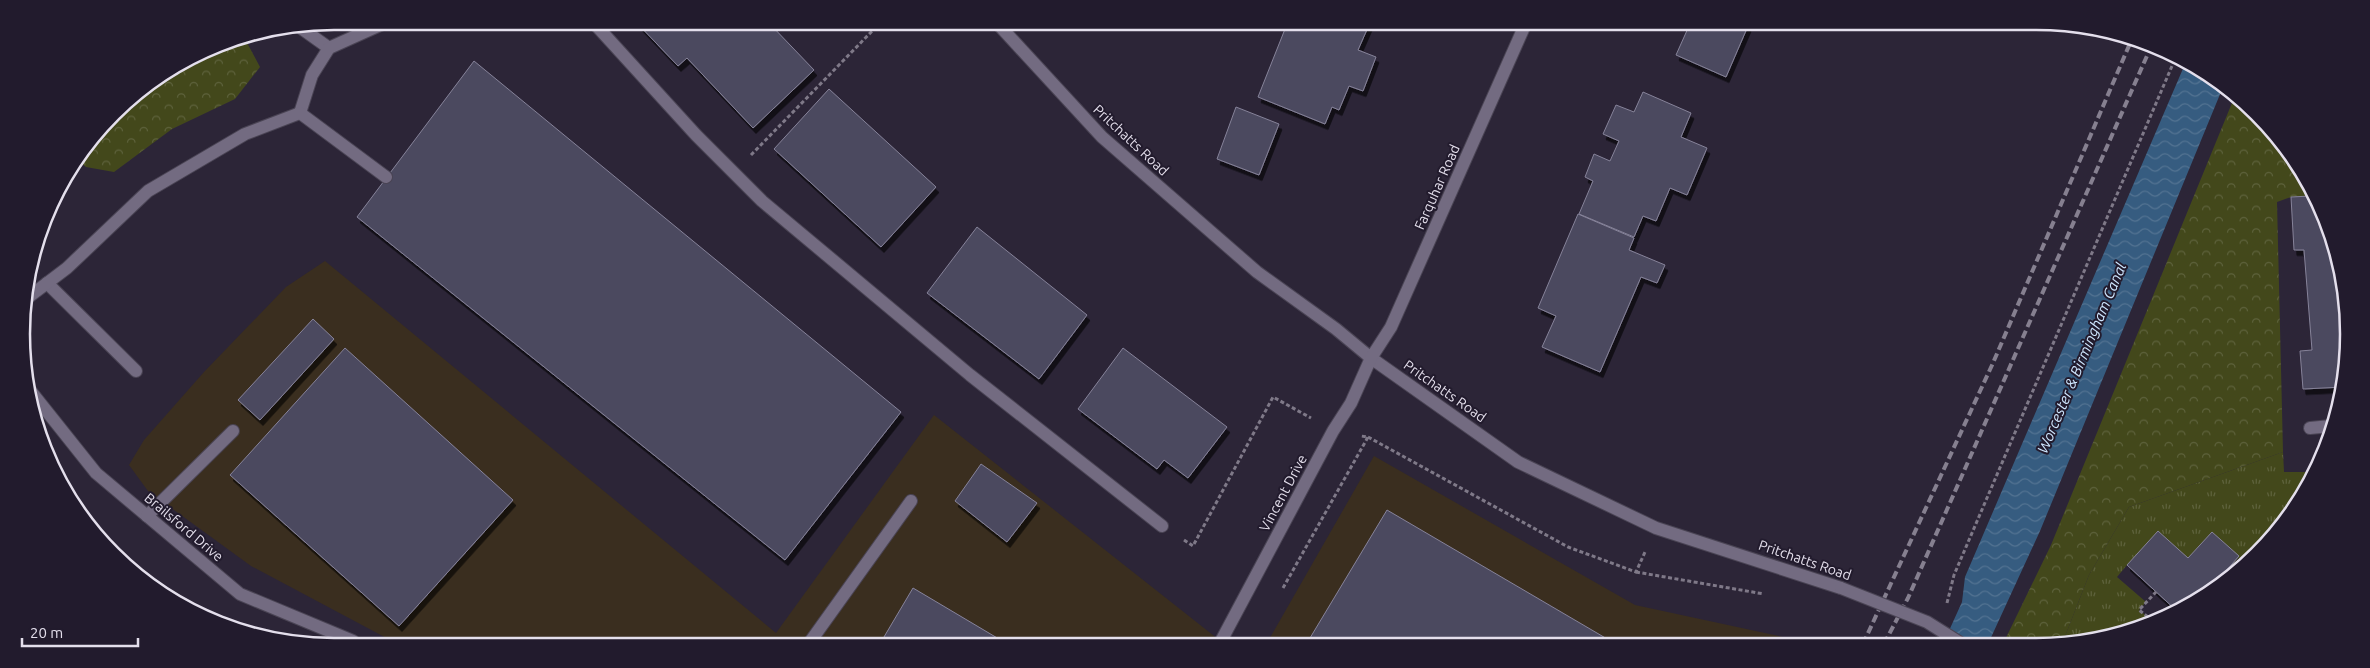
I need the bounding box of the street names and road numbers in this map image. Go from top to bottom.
street label: Pritchatts Road [1090,101,1172,179]
street label: Farquhar Road [1411,142,1463,232]
street label: Pritchatts Road [1401,357,1489,425]
street label: Vincent Drive [1256,452,1310,534]
street label: Brailsford Drive [141,489,227,565]
street label: Pritchatts Road [1757,537,1853,583]

